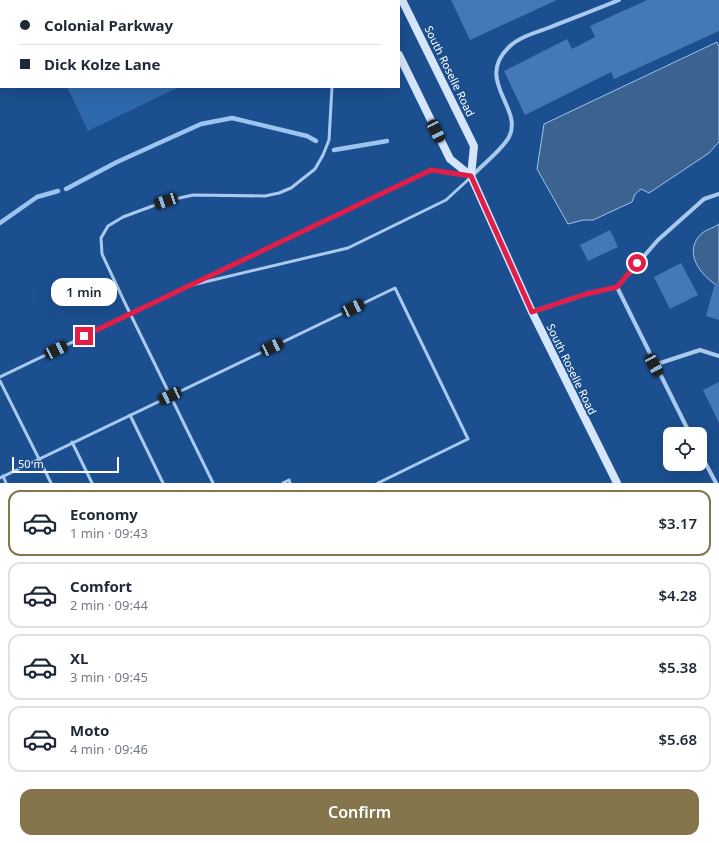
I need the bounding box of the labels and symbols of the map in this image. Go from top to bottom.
street label: South Roselle Road [422,23,478,119]
car [425,118,447,144]
car [153,192,179,210]
route start [628,254,646,272]
callout: 1 min [51,278,117,306]
car [340,297,366,319]
street label: South Roselle Road [544,321,600,417]
route end [75,327,93,345]
car [259,336,285,358]
car [43,339,69,361]
car [643,352,665,378]
car [157,385,183,407]
scale bar [12,455,119,474]

